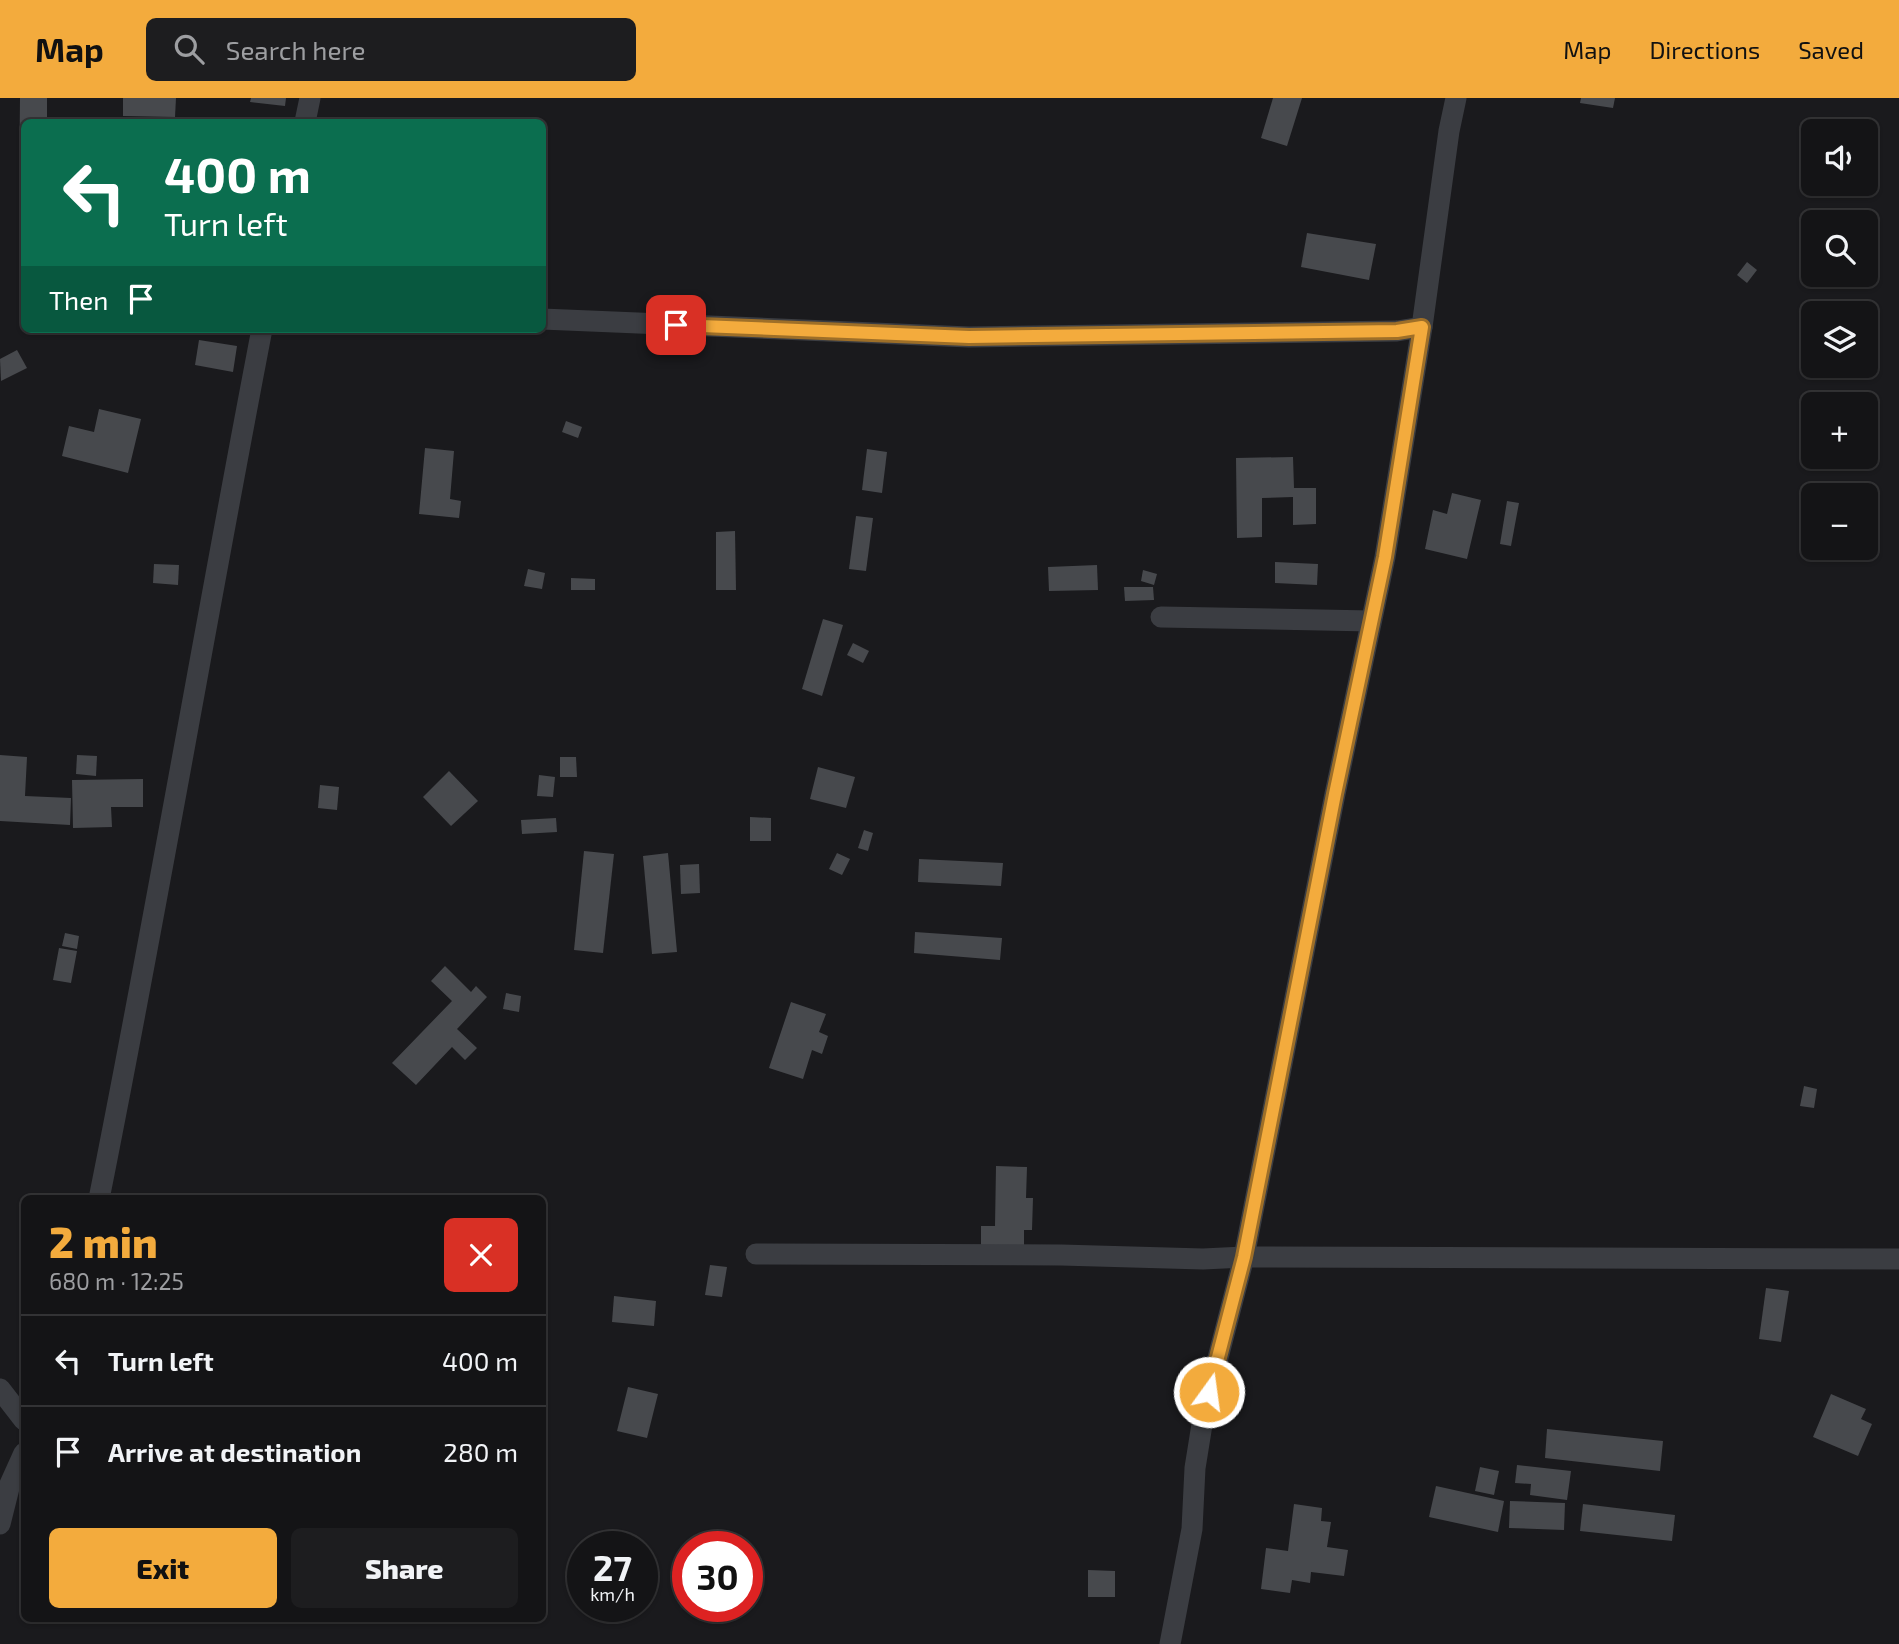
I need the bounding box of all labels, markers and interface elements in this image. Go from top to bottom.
search box [146,18,636,81]
text: Map [35,29,104,69]
icon: search [170,30,208,68]
text: Search here [226,34,365,65]
text: Map [1563,35,1611,64]
text: Directions [1649,35,1760,64]
text: Saved [1798,35,1864,64]
map controls [1801,119,1878,560]
button: sound [1801,119,1878,196]
text: 400 m [164,144,311,203]
icon: left [49,147,140,238]
text: Turn left [164,204,288,242]
button: search [1801,210,1878,287]
icon: arrive [122,280,160,318]
text: Then [49,284,108,315]
pin [646,295,706,355]
button: layers [1801,301,1878,378]
icon: arrive [657,306,695,344]
button: + [1801,392,1878,469]
button: − [1801,483,1878,560]
text: 2 min [49,1216,158,1266]
button: close [444,1218,518,1292]
text: 680 m · 12:25 [49,1267,184,1295]
icon: left [49,1342,87,1380]
text: Turn left [108,1345,214,1376]
text: 400 m [442,1345,518,1376]
position arrow [1172,1355,1246,1429]
icon: arrive [49,1433,87,1471]
text: Arrive at destination [108,1436,361,1467]
text: 280 m [443,1436,518,1467]
button: Exit [49,1528,277,1608]
button: Share [291,1528,518,1608]
speed limit sign: 30 [672,1531,763,1622]
text: 27 [593,1546,632,1588]
text: km/h [590,1583,635,1605]

